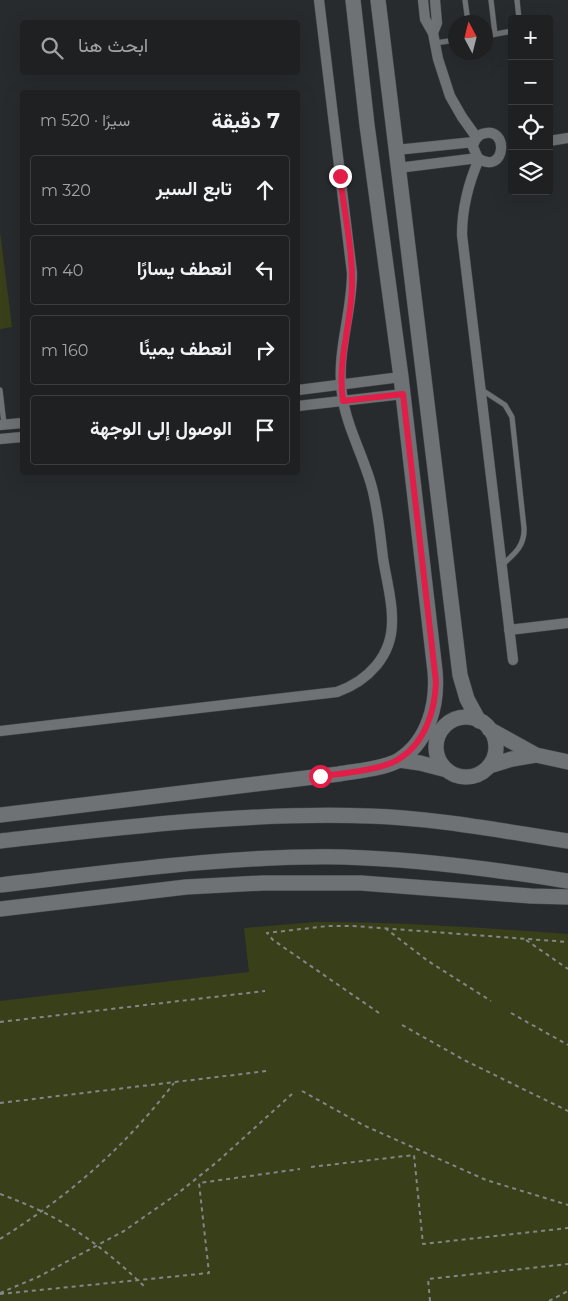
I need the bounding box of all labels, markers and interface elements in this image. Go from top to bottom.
north arrow [448,15,493,60]
map controls [508,15,553,195]
button: + [508,15,553,60]
search box [20,20,300,75]
icon: search [38,34,66,62]
text: ابحث هنا [78,34,148,57]
button: − [508,60,553,105]
button: locate [508,105,553,150]
text: 7 دقيقة [212,108,280,133]
text: سيرًا · 520 m [40,111,130,130]
button: layers [508,150,553,195]
route end [329,165,352,188]
icon: ahead [251,176,279,204]
text: تابع السير [156,177,232,200]
text: 320 m [41,181,91,200]
icon: left [251,256,279,284]
text: انعطف يسارًا [137,257,232,280]
text: 40 m [41,261,83,280]
icon: right [251,336,279,364]
text: انعطف يمينًا [139,337,232,360]
text: 160 m [41,341,88,360]
icon: arrive [251,416,279,444]
text: الوصول إلى الوجهة [90,417,232,440]
route start [309,765,332,788]

